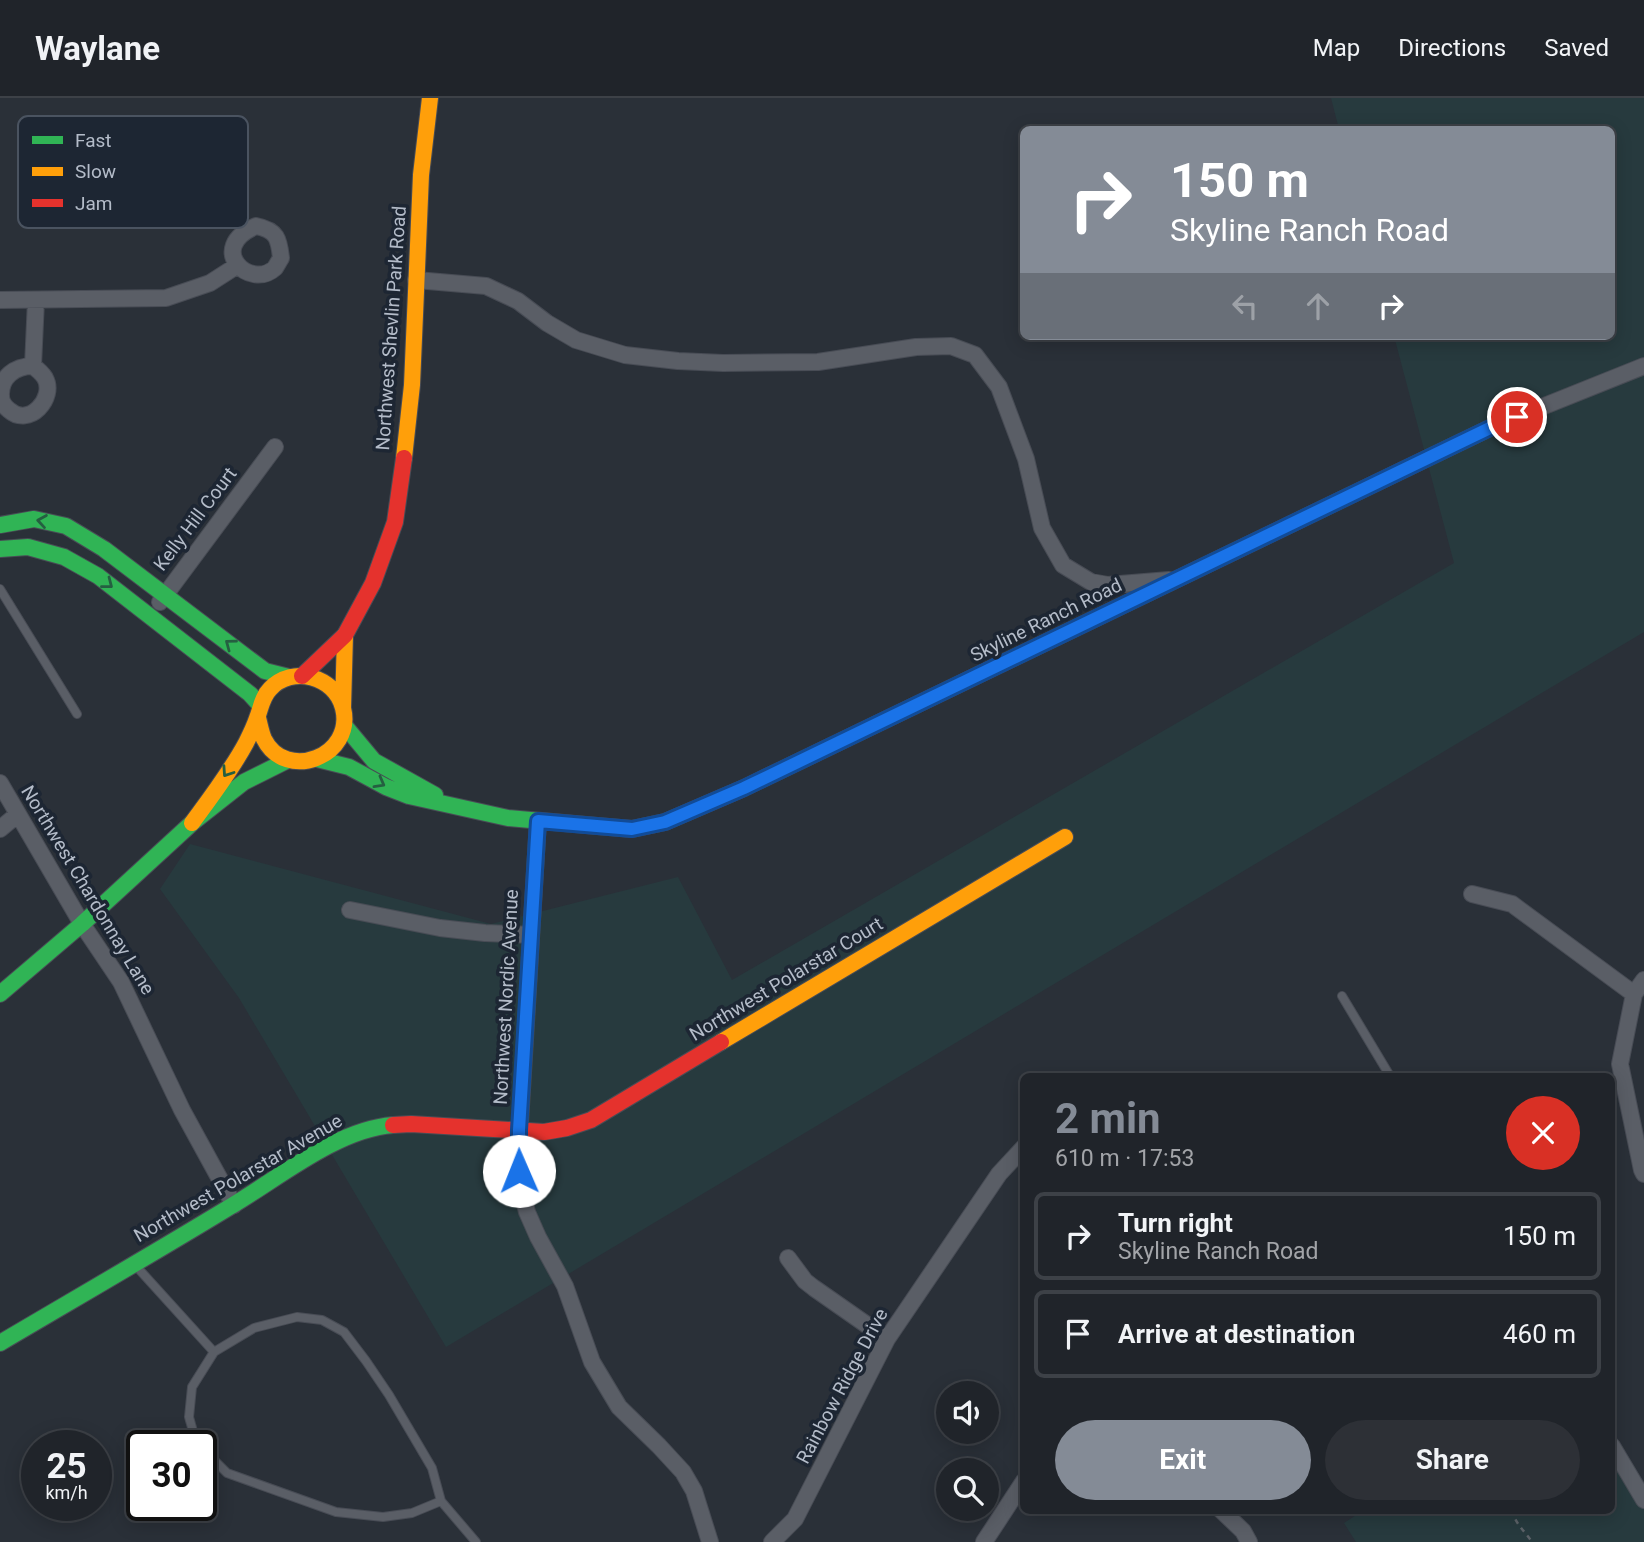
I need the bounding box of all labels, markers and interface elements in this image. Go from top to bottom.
text: Waylane [35,29,160,68]
text: Map [1313,34,1360,62]
text: Directions [1398,34,1506,62]
text: Saved [1544,34,1609,62]
legend [18,116,248,228]
text: Fast [75,129,112,152]
text: 150 m [1170,152,1309,209]
icon: right [1055,154,1146,245]
text: Slow [75,160,116,183]
text: Jam [75,192,112,215]
street label: Northwest Shevlin Park Road [371,205,411,451]
text: Skyline Ranch Road [1170,211,1449,249]
icon: left [1226,287,1264,325]
icon: ahead [1299,287,1337,325]
icon: right [1372,287,1410,325]
pin [1487,387,1547,447]
icon: arrive [1498,398,1536,436]
street label: Kelly Hill Court [149,463,241,575]
one-way arrow [36,514,48,529]
street label: Skyline Ranch Road [966,573,1126,667]
one-way arrow [100,576,113,589]
one-way arrow [226,640,238,653]
one-way arrow [222,764,235,777]
one-way arrow [373,775,386,788]
street label: Northwest Chardonnay Lane [16,781,160,999]
street label: Northwest Nordic Avenue [489,889,523,1105]
street label: Northwest Polarstar Court [685,912,887,1046]
text: 2 min [1055,1094,1161,1143]
button: close [1506,1096,1580,1170]
street label: Northwest Polarstar Avenue [130,1109,346,1247]
position arrow [482,1134,556,1208]
text: 610 m · 17:53 [1055,1145,1194,1172]
text: Turn right [1118,1208,1233,1238]
icon: right [1059,1217,1097,1255]
text: 150 m [1503,1221,1576,1251]
text: Skyline Ranch Road [1118,1238,1319,1265]
street label: Rainbow Ridge Drive [791,1304,893,1468]
icon: arrive [1059,1315,1097,1353]
text: Arrive at destination [1118,1319,1355,1349]
text: 460 m [1503,1319,1576,1349]
map controls [936,1381,999,1521]
button: sound [936,1381,999,1444]
button: Exit [1055,1420,1311,1500]
button: Share [1325,1420,1580,1500]
speed limit sign: 30 [126,1430,217,1521]
text: 25 [46,1446,87,1487]
button: search [936,1458,999,1521]
text: km/h [45,1482,88,1503]

